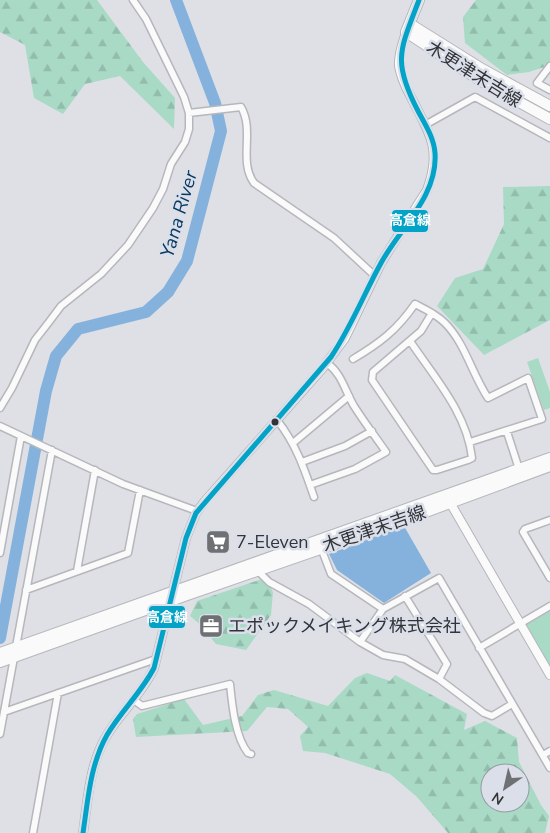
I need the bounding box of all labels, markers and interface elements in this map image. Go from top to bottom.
street label: 木更津末吉線 [422,35,526,113]
water label: Yana River [154,167,204,261]
line badge: 高倉線 [391,209,429,233]
text: 高倉線 [389,211,431,230]
unlabelled marker [270,417,280,427]
street label: 木更津末吉線 [319,500,429,558]
supermarket icon: 7-Eleven [205,529,231,555]
place label: 7-Eleven [236,530,309,554]
line badge: 高倉線 [148,605,186,629]
text: 高倉線 [146,608,188,627]
office icon: エポックメイキング株式会社 [198,613,224,639]
place label: エポックメイキング株式会社 [228,614,461,638]
north arrow [480,763,530,813]
text: N [488,788,508,809]

